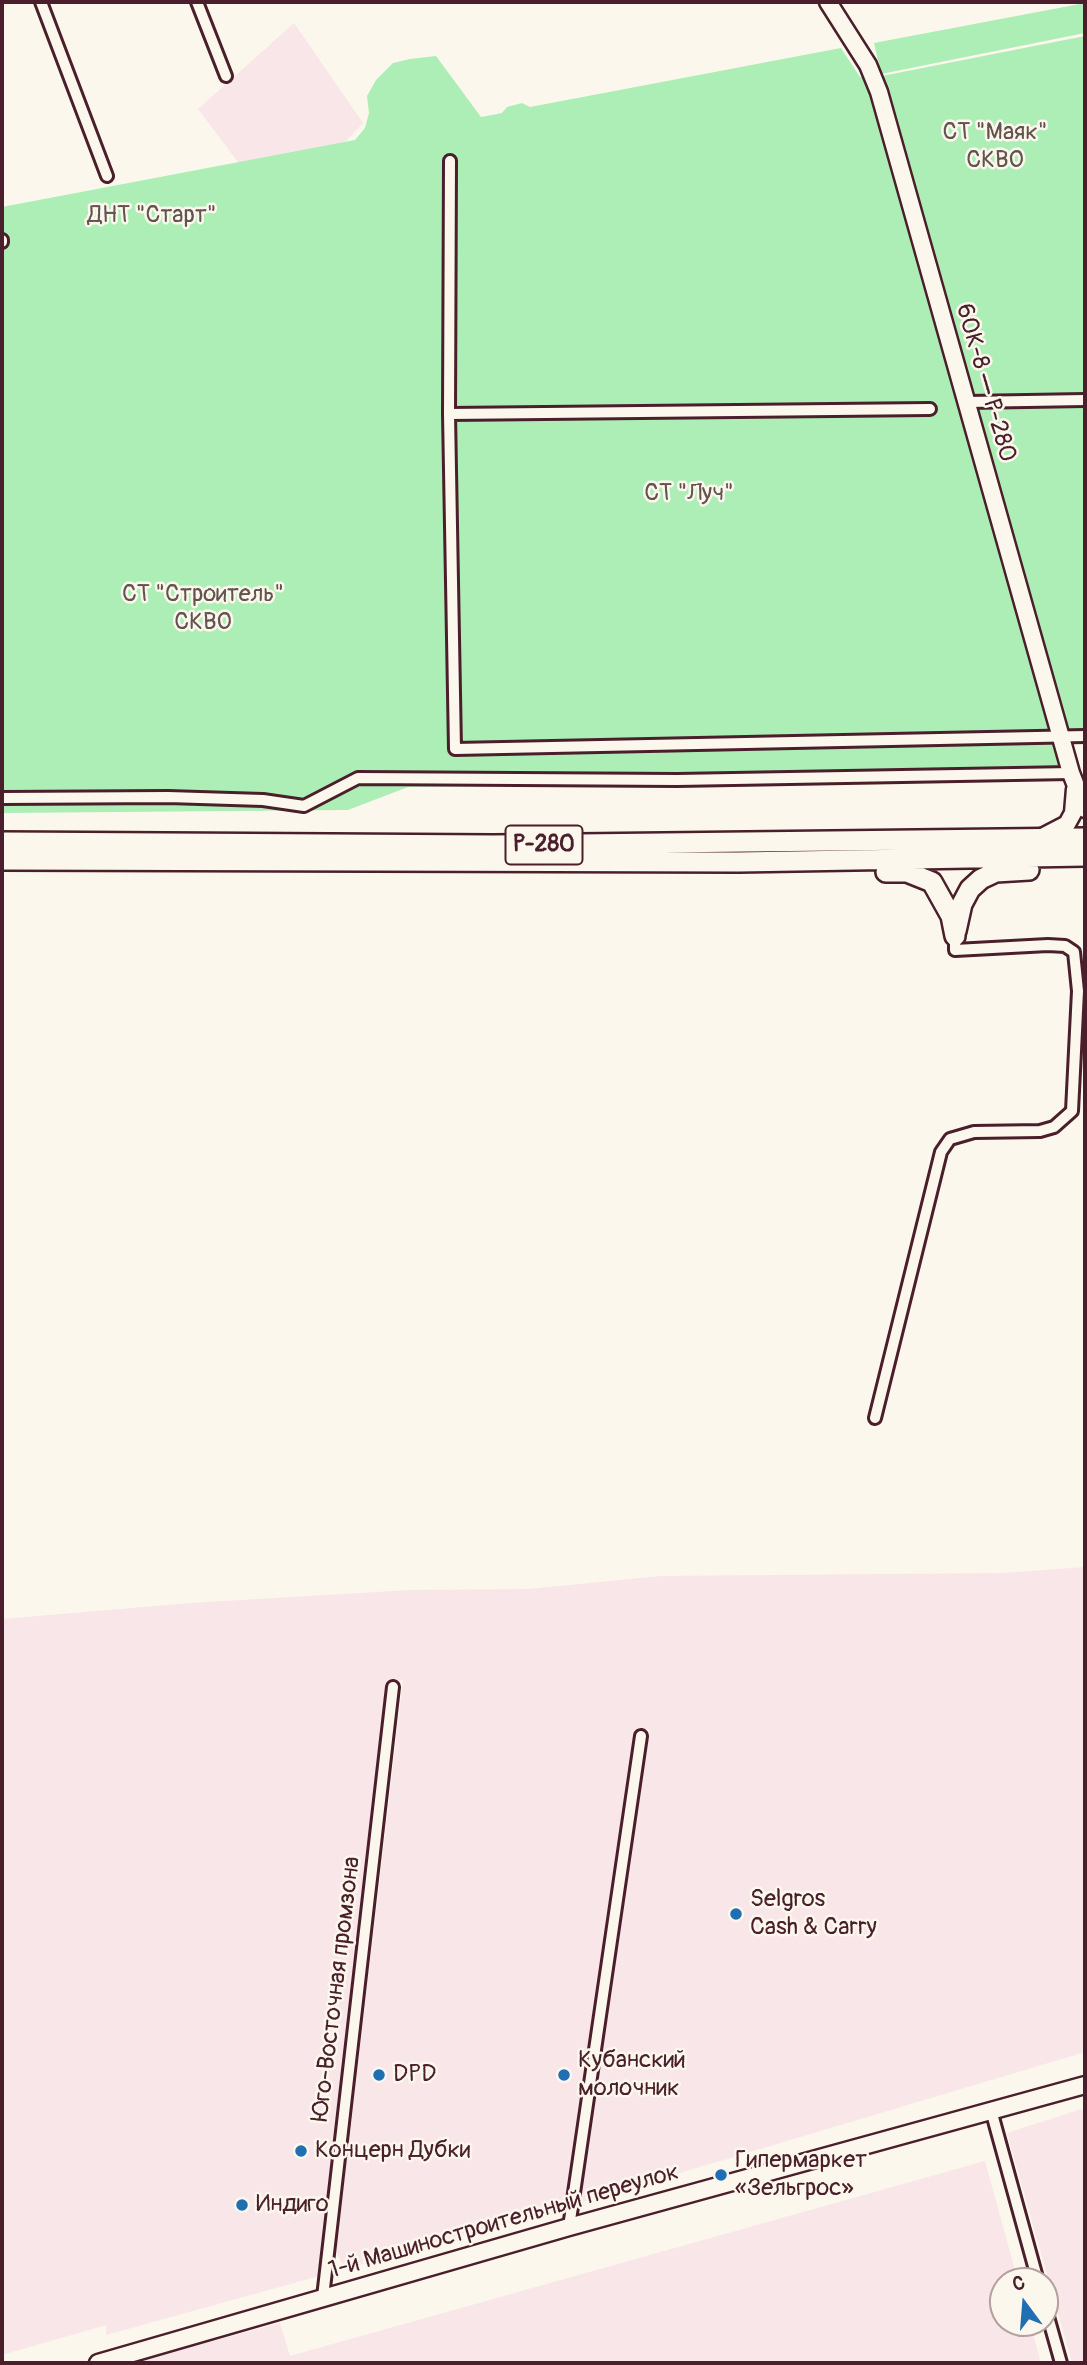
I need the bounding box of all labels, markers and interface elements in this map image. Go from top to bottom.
park label: СТ "Маяк" СКВО [943,119,1047,175]
park label: ДНТ "Старт" [88,202,216,230]
street label: 60К-8 — Р-280 [949,301,1021,465]
park label: СТ "Луч" [644,480,734,508]
park label: СТ "Строитель" СКВО [122,581,284,637]
road number: Р-280 [505,825,582,864]
street label: Юго-Восточная промзона [306,1855,368,2123]
place label: Selgros Cash & Carry [750,1886,877,1942]
marker: Selgros Cash & Carry [728,1906,744,1922]
place label: Кубанский молочник [578,2047,686,2103]
place label: DPD [393,2061,436,2089]
marker: DPD [371,2067,387,2083]
marker: Кубанский молочник [556,2067,572,2083]
place label: Концерн Дубки [315,2137,471,2165]
marker: Концерн Дубки [293,2143,309,2159]
place label: Гипермаркет «Зельгрос» [735,2147,867,2203]
street label: 1-й Машиностроительный переулок [326,2158,682,2286]
marker: Гипермаркет «Зельгрос» [713,2167,729,2183]
place label: Индиго [256,2191,329,2219]
marker: Индиго [234,2197,250,2213]
north arrow [989,2267,1059,2337]
text: С [1010,2271,1028,2297]

